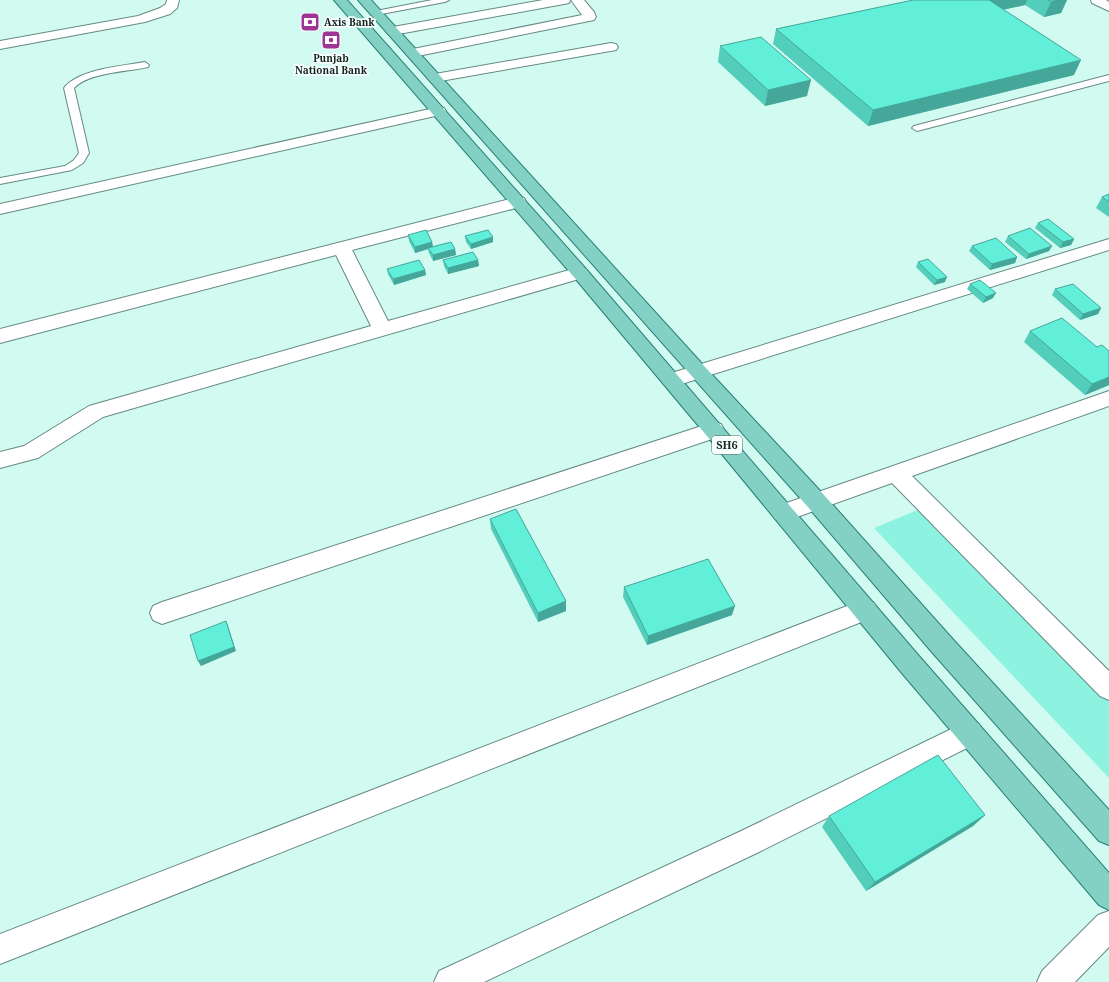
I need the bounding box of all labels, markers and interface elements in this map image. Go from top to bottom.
bank icon: Axis Bank [299,11,321,33]
place label: Axis Bank [324,15,375,29]
bank icon: Punjab National Bank [320,29,342,51]
place label: Punjab National Bank [295,51,368,77]
road number: SH6 [712,436,742,454]

